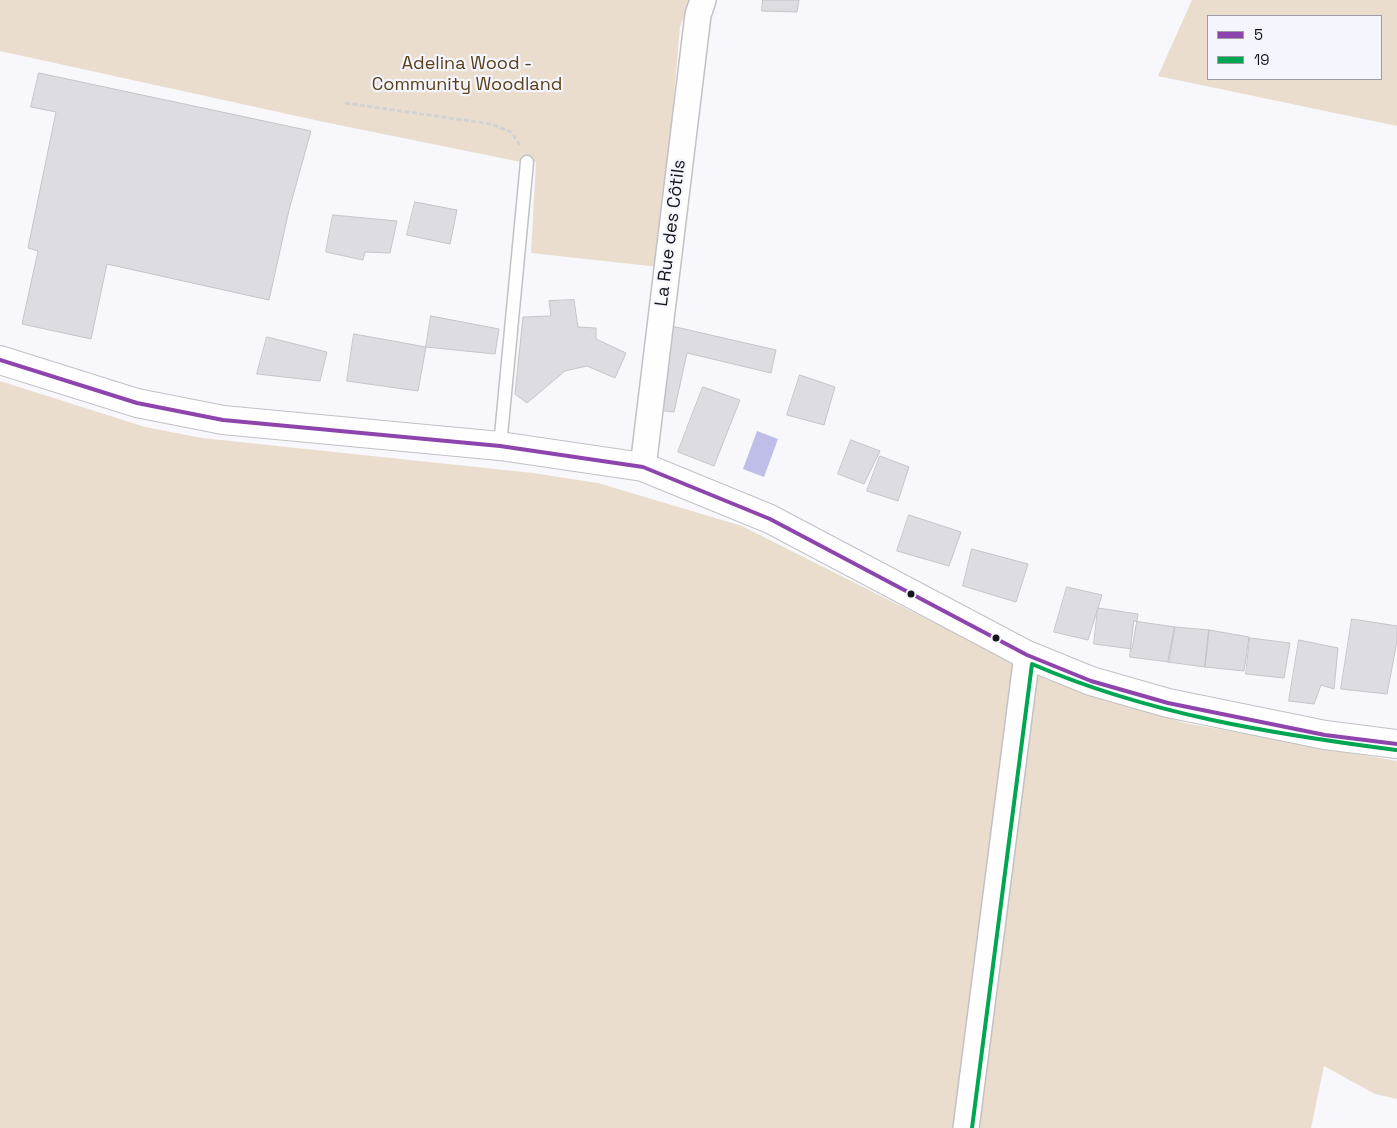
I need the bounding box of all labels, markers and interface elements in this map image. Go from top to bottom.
legend [1207,15,1382,80]
text: 5 [1254,25,1263,44]
text: 19 [1254,50,1269,69]
park label: Adelina Wood - Community Woodland [372,53,562,96]
street label: La Rue des Côtils [651,158,691,308]
unlabelled marker [906,589,916,599]
unlabelled marker [991,633,1001,643]

